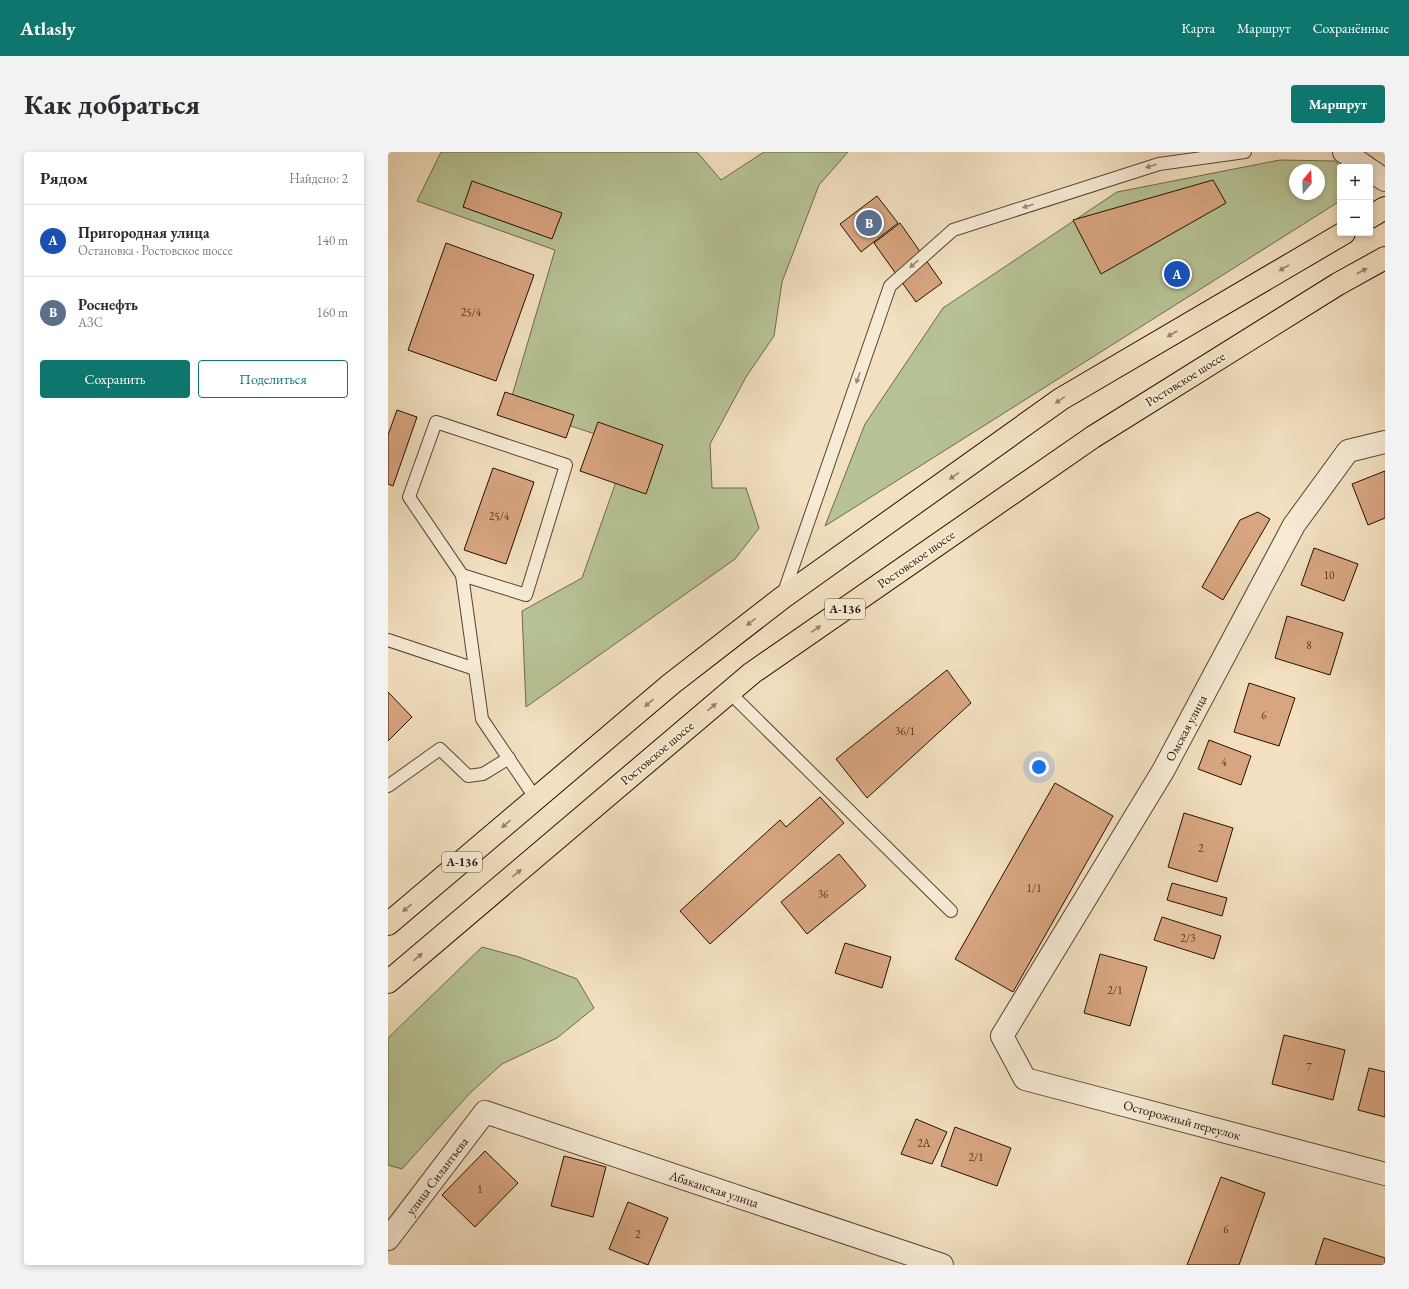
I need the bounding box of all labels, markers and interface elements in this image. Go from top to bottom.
text: Atlasly [20,16,76,41]
text: Карта [1182,19,1215,37]
text: Маршрут [1237,19,1291,37]
text: Сохранённые [1313,19,1389,37]
button: Маршрут [1291,85,1385,123]
text: Как добраться [24,86,200,122]
one-way arrow [1145,164,1157,170]
north arrow [1289,164,1325,200]
map controls [1337,164,1373,236]
button: + [1337,164,1373,200]
text: Рядом [40,167,88,189]
text: Найдено: 2 [289,170,348,187]
button: − [1337,200,1373,236]
one-way arrow [1021,203,1033,209]
pin: B [856,208,882,238]
text: Пригородная улица [78,223,210,242]
text: A [48,232,58,249]
text: 140 m [317,232,348,249]
text: Остановка · Ростовское шоссе [78,242,233,259]
pin: A [1164,259,1190,289]
one-way arrow [909,260,919,269]
one-way arrow [1278,265,1290,272]
one-way arrow [1356,268,1367,274]
text: Роснефть [78,295,138,314]
text: B [49,304,57,321]
text: 160 m [317,304,348,321]
house number: 25/4 [461,305,482,319]
text: АЗС [78,314,103,331]
one-way arrow [1166,331,1178,338]
street label: Ростовское шоссе [1142,348,1228,410]
button: Сохранить [40,360,190,398]
button: Поделиться [198,360,348,398]
one-way arrow [854,372,860,384]
one-way arrow [1055,396,1065,404]
one-way arrow [948,472,959,480]
house number: 25/4 [489,509,510,523]
street label: Ростовское шоссе [874,526,958,592]
house number: 10 [1324,568,1334,582]
road number: А-136 [825,599,865,619]
one-way arrow [745,618,756,626]
one-way arrow [810,625,821,633]
house number: 8 [1306,638,1312,652]
street label: Омская улица [1161,691,1211,764]
one-way arrow [644,698,654,707]
one-way arrow [706,702,717,711]
house number: 6 [1261,708,1267,722]
street label: Ростовское шоссе [617,717,697,789]
house number: 36/1 [895,724,915,738]
house number: 4 [1221,755,1227,769]
your location [1029,757,1049,777]
one-way arrow [501,820,512,829]
house number: 2 [1198,841,1204,855]
road number: А-136 [442,852,482,872]
one-way arrow [511,868,522,877]
house number: 1/1 [1027,881,1041,895]
house number: 36 [818,887,829,901]
one-way arrow [402,904,413,913]
house number: 2/3 [1181,931,1195,945]
one-way arrow [412,953,423,962]
house number: 2/1 [1108,983,1122,997]
house number: 7 [1306,1060,1312,1074]
street label: Осторожный переулок [1121,1096,1243,1144]
street label: улица Силантьева [402,1133,472,1219]
house number: 2А [918,1136,931,1150]
house number: 2/1 [969,1150,983,1164]
street label: Абаканская улица [666,1166,762,1212]
house number: 1 [477,1182,483,1196]
house number: 6 [1223,1222,1229,1236]
house number: 2 [635,1227,641,1241]

